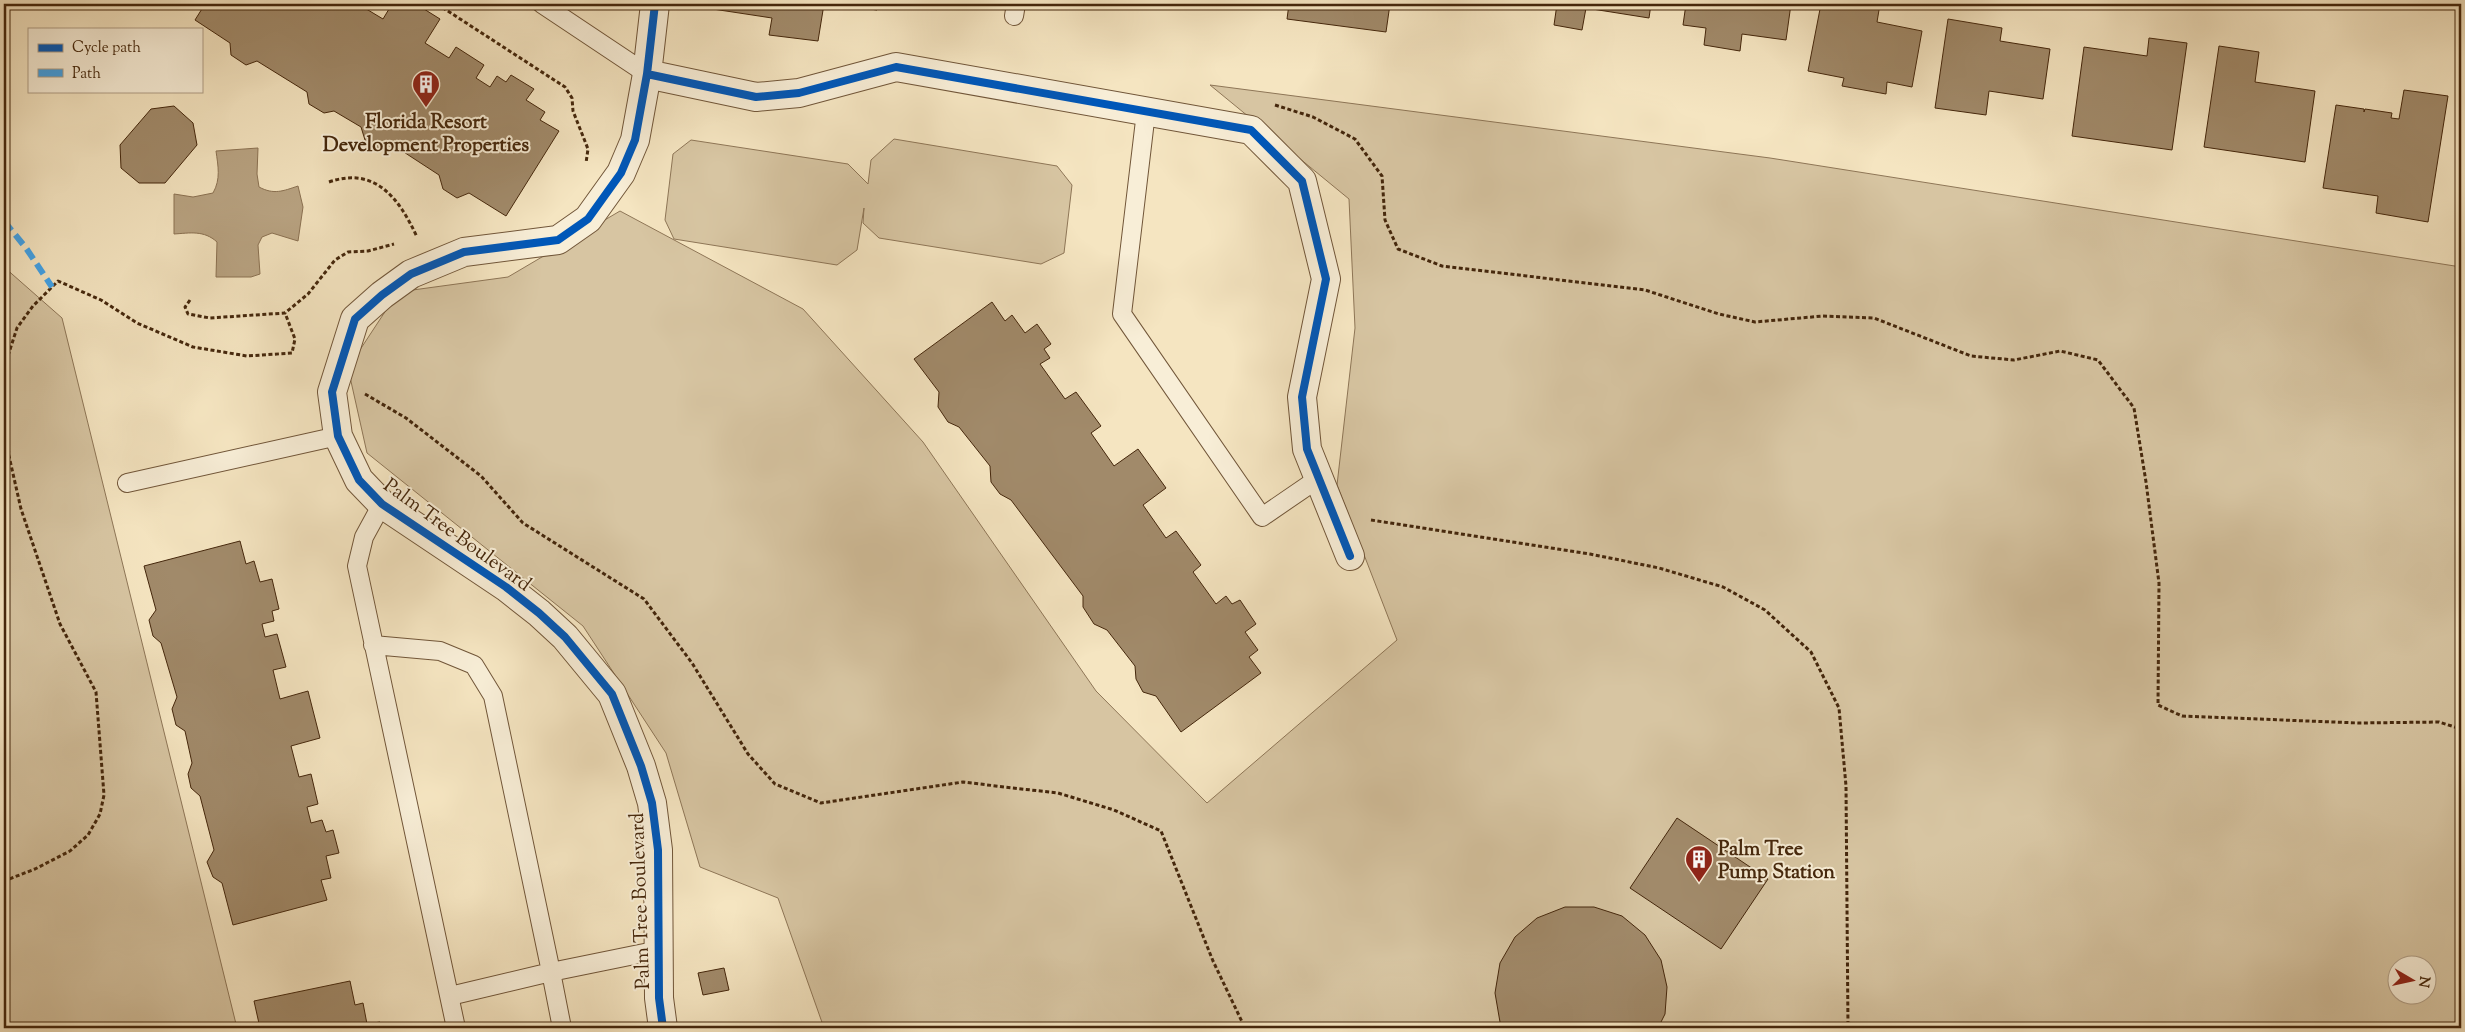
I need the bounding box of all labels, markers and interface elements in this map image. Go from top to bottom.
legend [28,28,202,92]
text: Cycle path [72,38,141,59]
text: Path [72,64,101,85]
building icon: Florida Resort Development Properties [411,69,441,108]
place label: Florida Resort Development Properties [323,109,529,161]
street label: Palm Tree Boulevard [376,472,537,600]
street label: Palm Tree Boulevard [624,812,659,990]
place label: Palm Tree Pump Station [1718,836,1835,888]
building icon: Palm Tree Pump Station [1684,844,1714,883]
north arrow [2388,954,2438,1004]
text: N [2412,975,2434,989]

